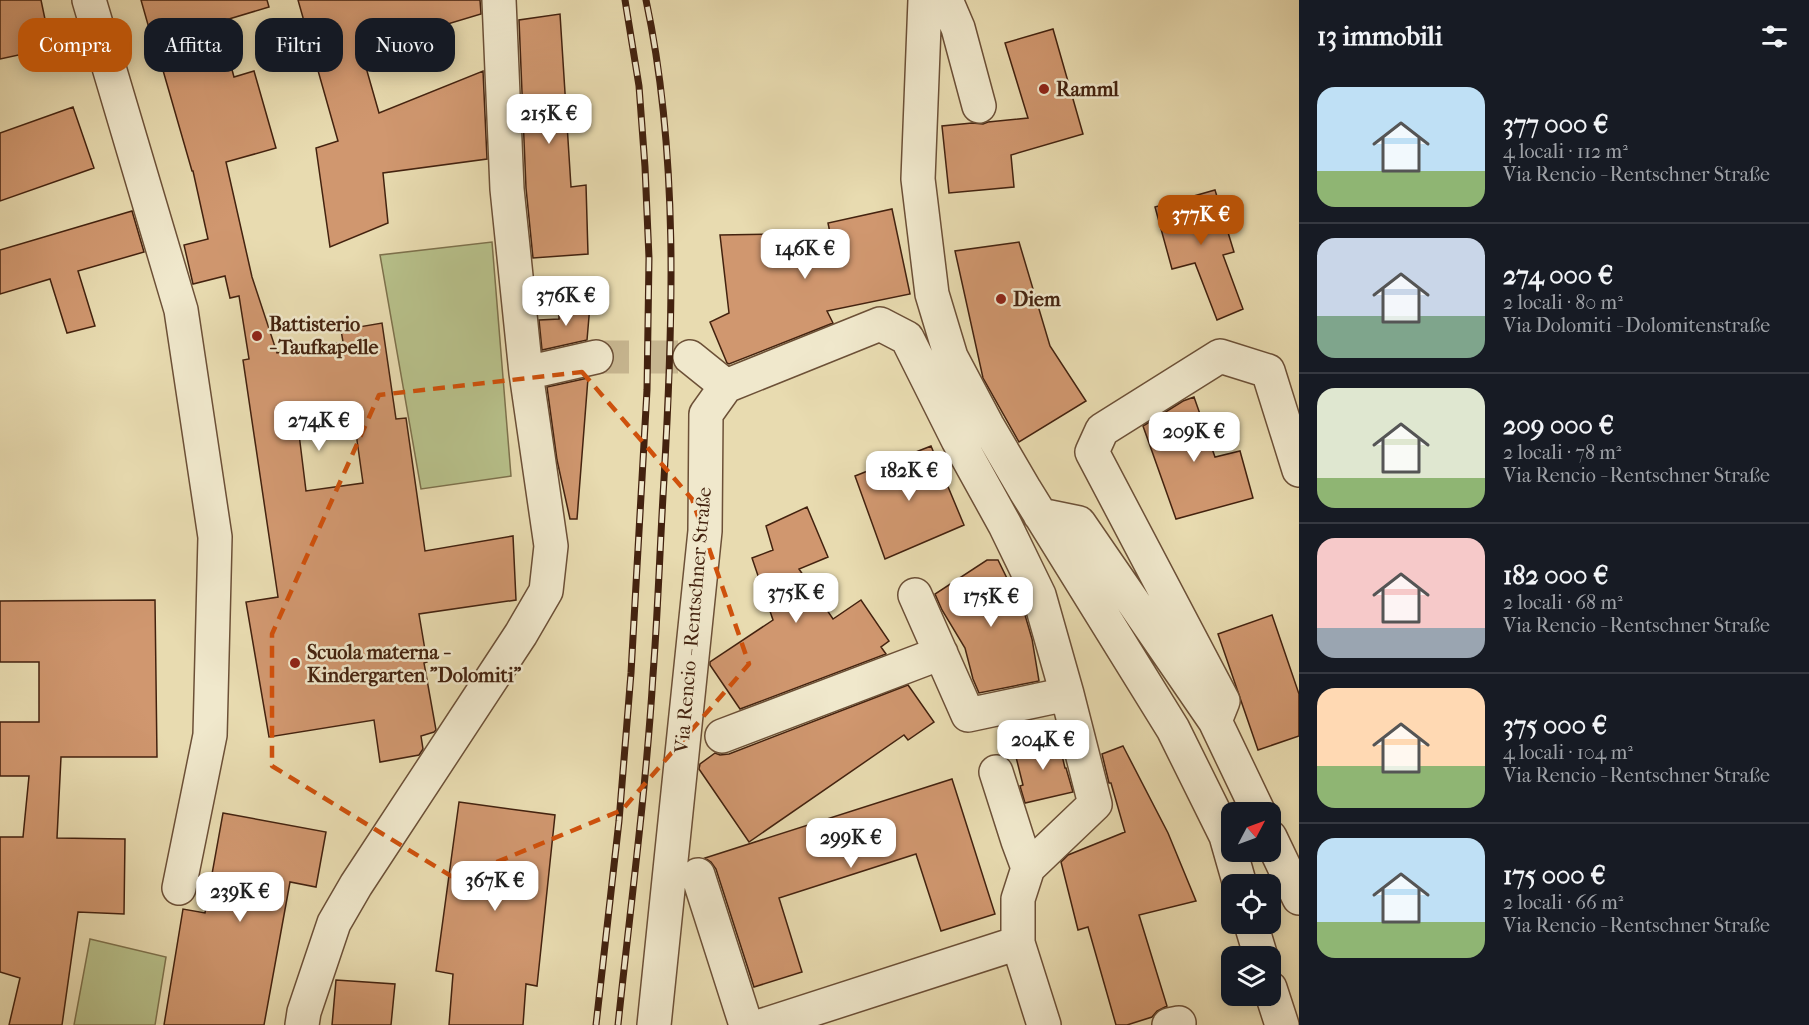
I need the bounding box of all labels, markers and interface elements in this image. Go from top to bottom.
chip: Compra [18,18,132,72]
chip: Affitta [144,18,243,72]
chip: Filtri [255,18,343,72]
chip: Nuovo [355,18,455,72]
icon: filters [1758,20,1791,53]
text: 13 immobili [1317,21,1442,52]
place label: Ramml [1056,78,1119,101]
marker: Ramml [1037,82,1051,96]
pin: 215K € [500,94,598,145]
text: 215K € [521,102,577,125]
text: 377 000 € [1503,109,1608,140]
icon: home [1365,111,1437,183]
text: 4 locali · 112 m² [1503,140,1628,163]
text: Via Rencio - Rentschner Straße [1503,163,1770,186]
pin: 377K € [1152,195,1250,246]
text: 377K € [1172,203,1230,226]
pin: 146K € [756,229,854,280]
text: 146K € [775,237,835,260]
text: 274 000 € [1503,260,1613,291]
icon: home [1365,262,1437,334]
pin: 376K € [517,276,615,327]
text: 376K € [536,284,596,307]
place label: Diem [1013,288,1061,311]
text: 2 locali · 80 m² [1503,291,1623,314]
marker: Diem [994,292,1008,306]
place label: Battisterio - Taufkapelle [269,313,378,359]
text: Via Dolomiti - Dolomitenstraße [1503,314,1770,337]
marker: Battisterio - Taufkapelle [250,329,264,343]
pin: 274K € [270,401,368,452]
text: 274K € [288,409,350,432]
text: 209 000 € [1503,410,1614,441]
pin: 209K € [1145,412,1243,463]
icon: home [1365,412,1437,484]
text: 209K € [1163,420,1225,443]
text: 2 locali · 78 m² [1503,441,1621,464]
pin: 182K € [860,451,958,502]
text: 182K € [880,459,938,482]
text: Via Rencio - Rentschner Straße [1503,464,1770,487]
street label: Via Rencio - Rentschner Straße [670,486,716,755]
text: 182 000 € [1503,560,1608,591]
icon: home [1365,562,1437,634]
pin: 375K € [747,573,845,624]
pin: 175K € [942,577,1040,628]
text: 375K € [767,581,825,604]
text: 175K € [963,585,1019,608]
text: 2 locali · 68 m² [1503,591,1623,614]
text: Via Rencio - Rentschner Straße [1503,614,1770,637]
place label: Scuola materna - Kindergarten "Dolomiti" [307,641,522,687]
marker: Scuola materna - Kindergarten "Dolomiti" [288,656,302,670]
text: 375 000 € [1503,710,1607,741]
icon: home [1365,712,1437,784]
pin: 204K € [994,720,1092,771]
text: 204K € [1011,728,1075,751]
text: 4 locali · 104 m² [1503,741,1633,764]
text: Via Rencio - Rentschner Straße [1503,764,1770,787]
north arrow [1221,802,1281,862]
map controls [1221,802,1281,1006]
pin: 299K € [802,818,900,869]
text: 299K € [820,826,882,849]
text: 175 000 € [1503,860,1606,891]
pin: 367K € [446,861,544,912]
icon: home [1365,862,1437,934]
text: 367K € [465,869,525,892]
pin: 239K € [191,872,289,923]
button: locate [1221,874,1281,934]
text: 239K € [210,880,270,903]
text: 2 locali · 66 m² [1503,891,1623,914]
text: Via Rencio - Rentschner Straße [1503,914,1770,937]
button: layers [1221,946,1281,1006]

